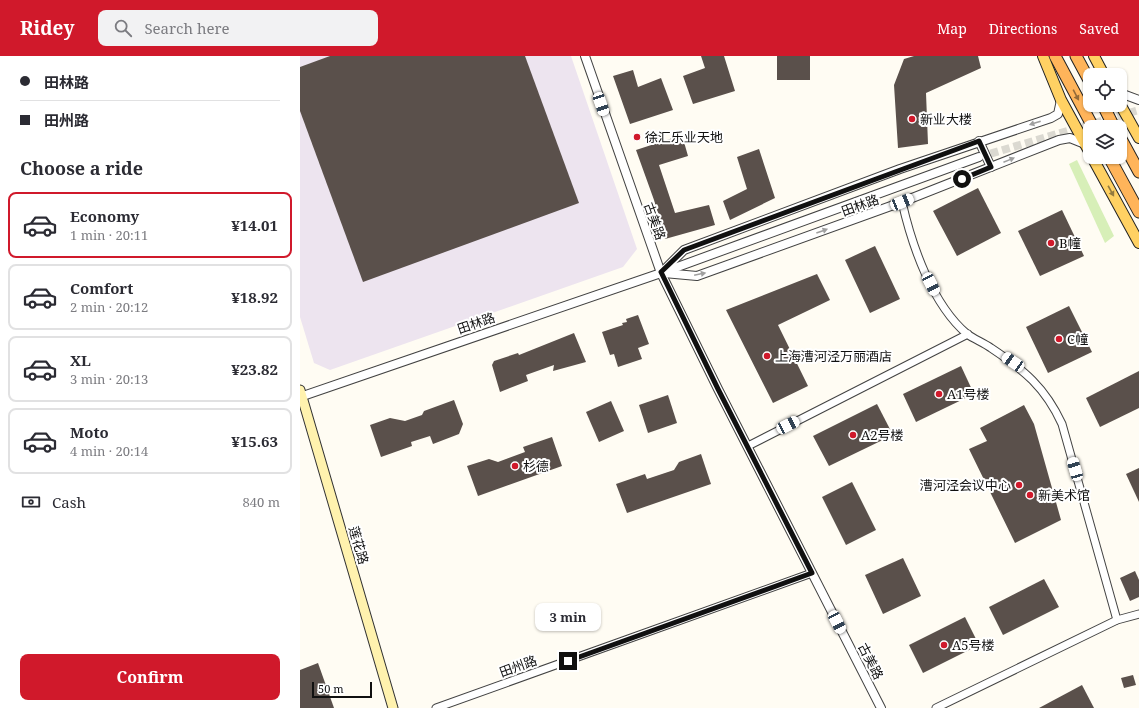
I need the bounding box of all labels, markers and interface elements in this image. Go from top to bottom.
search box [98,10,378,46]
text: Ridey [20,15,74,41]
icon: search [112,17,134,39]
text: Search here [144,18,230,38]
text: Map [937,19,967,38]
text: Directions [989,19,1057,38]
text: Saved [1079,19,1119,38]
map controls [1083,68,1127,164]
button: locate [1083,68,1127,112]
text: 田林路 [44,72,89,92]
one-way arrow [1072,89,1079,101]
car [591,91,611,117]
text: 田州路 [44,110,89,130]
place label: 新业大楼 [920,110,972,128]
marker: 新业大楼 [907,114,917,124]
one-way arrow [1029,120,1041,126]
button: layers [1083,120,1127,164]
place label: 徐汇乐业天地 [645,128,723,146]
marker: 徐汇乐业天地 [632,132,642,142]
text: Choose a ride [20,156,143,180]
one-way arrow [1004,156,1016,162]
route start [953,170,971,188]
one-way arrow [1108,185,1115,197]
street label: 田林路 [839,190,881,220]
car [889,192,915,212]
street label: 古美路 [640,200,670,242]
text: Economy [70,206,139,226]
icon: car [22,207,58,243]
text: ¥14.01 [231,215,278,235]
text: 1 min · 20:11 [70,226,148,244]
one-way arrow [817,228,829,234]
place label: B幢 [1059,234,1081,252]
marker: B幢 [1046,238,1056,248]
one-way arrow [693,270,706,276]
car [920,271,942,297]
text: Comfort [70,278,133,298]
icon: car [22,279,58,315]
text: ¥18.92 [231,287,278,307]
text: 2 min · 20:12 [70,298,148,316]
street label: 田林路 [455,308,497,338]
place label: C幢 [1067,330,1088,348]
marker: C幢 [1054,334,1064,344]
place label: 上海漕河泾万丽酒店 [775,347,892,365]
text: XL [70,350,91,370]
car [1000,350,1026,374]
icon: car [22,351,58,387]
marker: 上海漕河泾万丽酒店 [762,351,772,361]
text: ¥23.82 [231,359,278,379]
text: 3 min · 20:13 [70,370,148,388]
place label: A1号楼 [947,385,989,403]
marker: A1号楼 [934,389,944,399]
car [775,414,801,436]
text: Moto [70,422,109,442]
icon: car [22,423,58,459]
place label: A2号楼 [861,426,903,444]
marker: A2号楼 [848,430,858,440]
text: ¥15.63 [231,431,278,451]
text: 4 min · 20:14 [70,442,148,460]
car [1066,456,1084,482]
place label: 杉德 [523,457,549,475]
marker: 杉德 [510,461,520,471]
place label: 漕河泾会议中心 [919,476,1011,494]
marker: 漕河泾会议中心 [1014,480,1024,490]
place label: 新美术馆 [1038,486,1090,504]
marker: 新美术馆 [1025,490,1035,500]
icon: cash [20,491,42,513]
text: Cash [52,492,86,512]
text: 840 m [243,493,280,511]
street label: 莲花路 [345,524,373,566]
callout: 3 min [535,603,601,631]
text: 3 min [550,608,586,626]
car [826,609,848,635]
place label: A5号楼 [952,636,994,654]
street label: 古美路 [854,640,888,682]
marker: A5号楼 [939,640,949,650]
street label: 田州路 [497,651,539,681]
route end [559,652,577,670]
button: Confirm [20,654,280,700]
scale bar [312,680,372,699]
text: 50 m [318,681,344,696]

